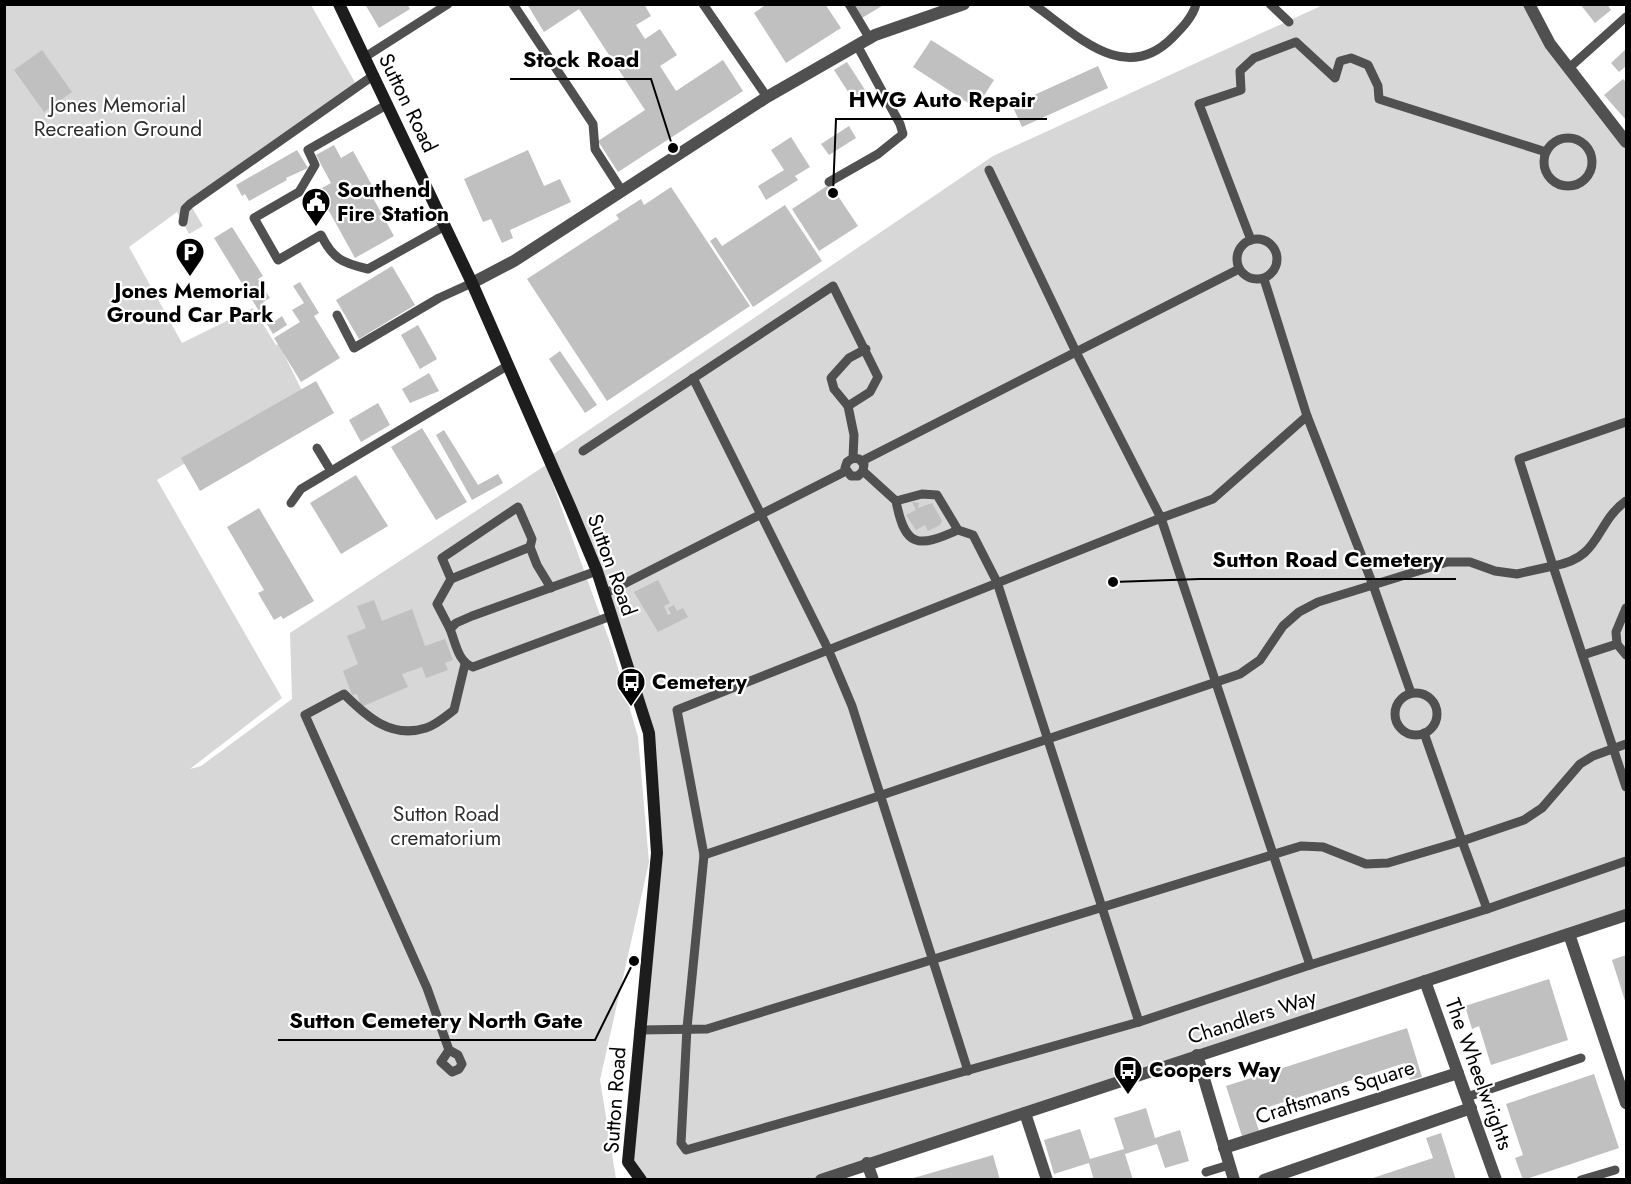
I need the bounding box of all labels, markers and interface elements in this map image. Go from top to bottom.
callout: Stock Road [510,39,651,79]
text: Stock Road [523,43,639,75]
street label: Sutton Road [371,48,445,158]
callout: HWG Auto Repair [836,79,1047,119]
text: HWG Auto Repair [848,83,1036,115]
park label: Jones Memorial Recreation Ground [34,90,202,144]
place label: Southend Fire Station [337,175,449,229]
public building icon: Southend Fire Station [300,186,332,228]
parking icon: Jones Memorial Ground Car Park [174,236,206,278]
place label: Jones Memorial Ground Car Park [107,276,273,330]
street label: Sutton Road [580,510,644,620]
callout: Sutton Road Cemetery [1200,539,1456,579]
text: Sutton Road Cemetery [1212,543,1444,575]
bus stop icon: Cemetery [615,666,647,708]
place label: Cemetery [652,667,748,697]
park label: Sutton Road crematorium [391,799,501,853]
street label: Chandlers Way [1184,982,1321,1052]
street label: The Wheelwrights [1438,994,1520,1154]
callout: Sutton Cemetery North Gate [278,1000,595,1040]
text: Sutton Cemetery North Gate [289,1004,583,1036]
street label: Sutton Road [596,1046,634,1154]
street label: Craftsmans Square [1252,1052,1419,1132]
bus stop icon: Coopers Way [1112,1054,1144,1096]
place label: Coopers Way [1149,1055,1281,1085]

